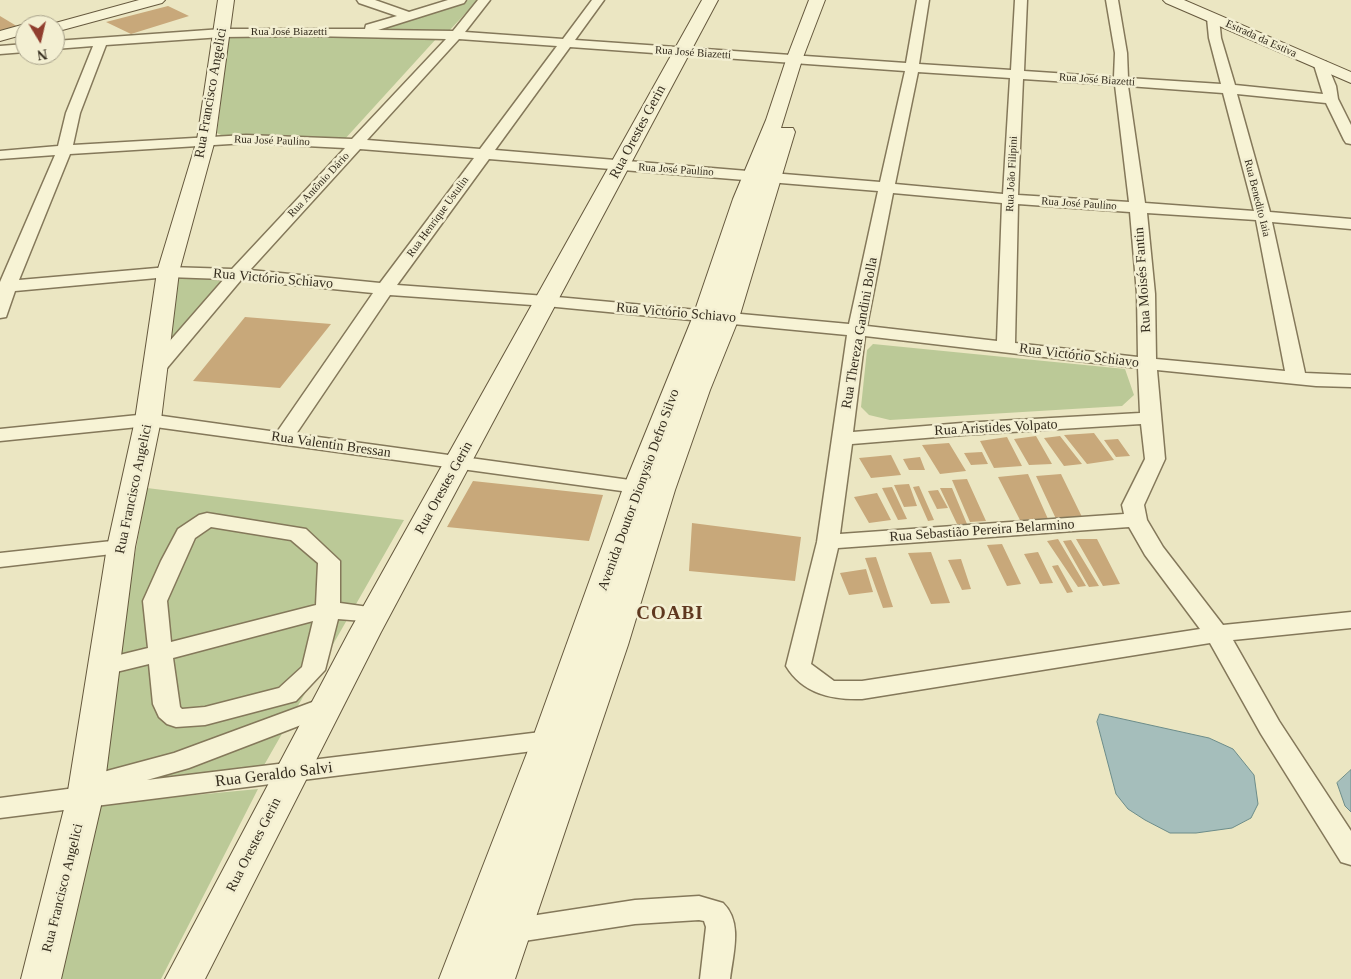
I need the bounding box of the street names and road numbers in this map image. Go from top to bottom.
street label: Estrada da Estiva [1223,17,1299,61]
street label: Rua José Biazetti [251,25,327,39]
street label: Rua Francisco Angelici [191,26,231,160]
street label: Rua José Biazetti [654,44,732,62]
street label: Rua José Biazetti [1058,71,1136,89]
street label: Rua Orestes Gerin [606,82,670,182]
street label: Rua José Paulino [234,133,310,149]
street label: Rua João Filipini [1003,136,1021,212]
street label: Rua Antônio Dário [285,150,353,220]
street label: Rua Benedito Iaia [1241,158,1273,238]
street label: Rua José Paulino [638,161,714,179]
street label: Rua Henrique Ustulin [404,174,472,260]
street label: Rua José Paulino [1041,195,1117,213]
street label: Rua Moisés Fantin [1131,227,1155,333]
street label: Rua Thereza Gandini Bolla [838,256,882,410]
street label: Rua Victório Schiavo [212,265,334,293]
street label: Rua Victório Schiavo [615,299,737,327]
street label: Rua Victório Schiavo [1018,340,1140,372]
street label: Avenida Doutor Dionysio Defro Silvo [595,387,683,593]
street label: Rua Aristides Volpato [934,416,1058,440]
street label: Rua Francisco Angelici [112,423,156,555]
street label: Rua Valentin Bressan [270,428,392,462]
street label: Rua Orestes Gerin [412,439,476,537]
street label: Rua Sebastião Pereira Belarmino [889,516,1075,546]
street label: Rua Geraldo Salvi [214,758,334,792]
street label: Rua Orestes Gerin [223,795,285,895]
street label: Rua Francisco Angelici [39,822,87,954]

